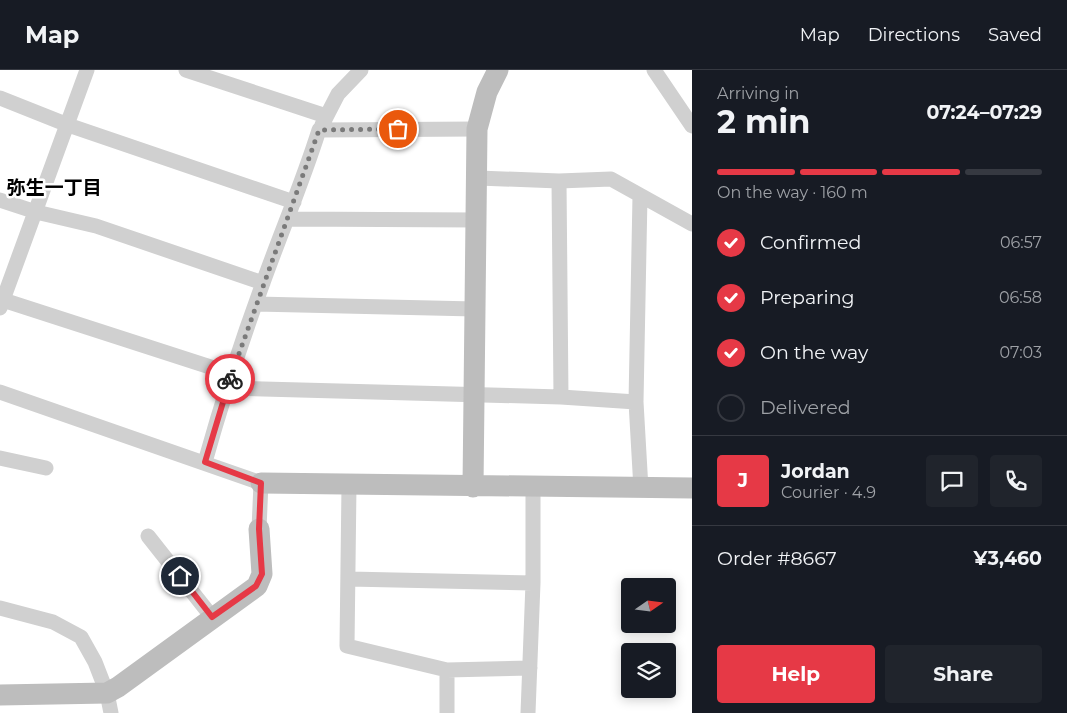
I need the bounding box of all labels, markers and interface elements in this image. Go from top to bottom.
text: Map [25,20,79,49]
text: Map [800,24,840,46]
text: Directions [868,24,960,46]
text: Saved [988,24,1042,46]
text: Arriving in [717,84,799,103]
text: 07:24–07:29 [926,101,1042,124]
text: 2 min [717,102,810,141]
pin [377,108,419,150]
icon: bag [384,115,412,143]
district label: 弥生一丁目 [6,176,102,199]
text: On the way · 160 m [717,183,868,202]
icon: check [717,229,745,257]
text: Confirmed [760,231,861,254]
text: 06:57 [1000,233,1042,252]
icon: check [717,284,745,312]
text: Preparing [760,286,855,309]
text: 06:58 [999,288,1042,307]
icon: check [717,339,745,367]
text: On the way [760,341,868,364]
text: 07:03 [1000,343,1042,362]
courier [205,354,255,404]
icon: bike [216,365,244,393]
text: Delivered [760,396,851,419]
button: chat [926,455,978,507]
button: phone [990,455,1042,507]
text: Jordan [781,460,850,483]
text: J [738,469,748,492]
text: Courier · 4.9 [781,483,876,502]
text: Order #8667 [717,547,837,570]
text: ¥3,460 [974,547,1042,570]
pin [159,555,201,597]
icon: home [166,562,194,590]
north arrow [621,578,676,632]
map controls [621,578,676,698]
button: layers [621,643,676,698]
button: Help [717,645,875,703]
button: Share [885,645,1042,703]

